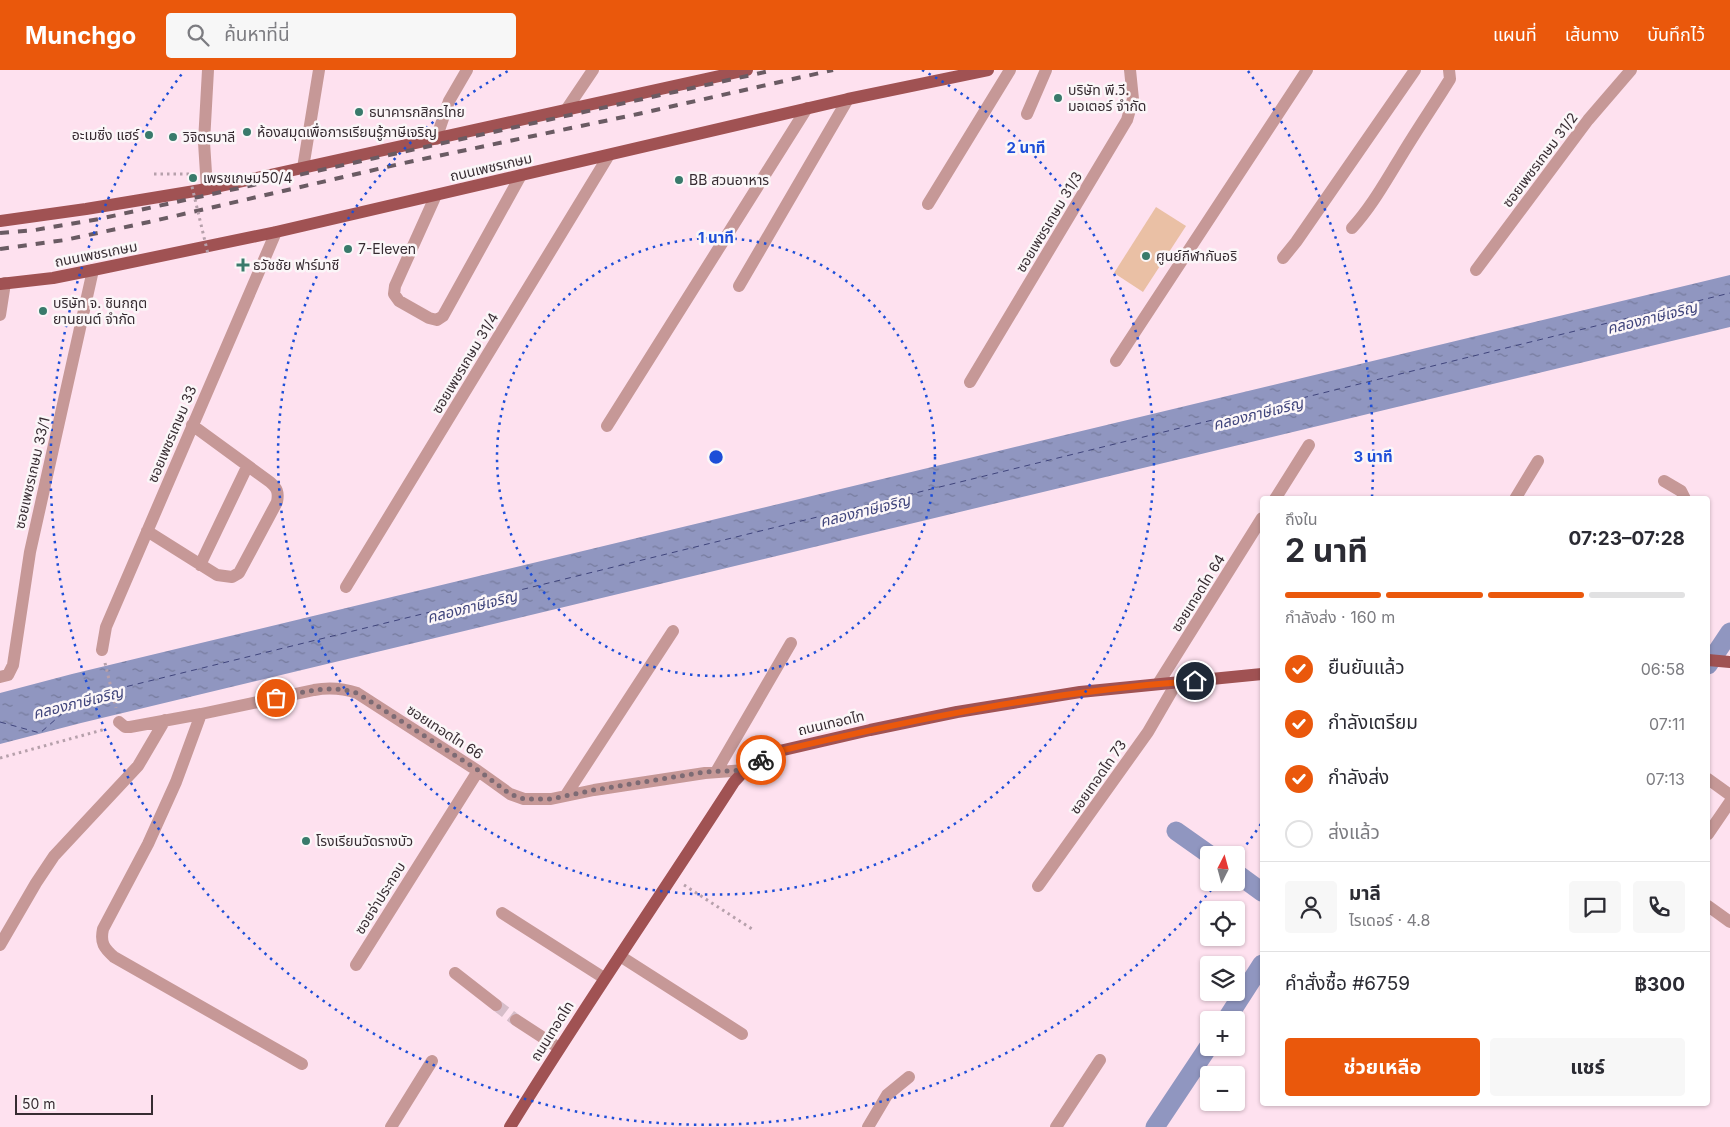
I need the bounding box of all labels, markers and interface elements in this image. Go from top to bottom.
search box [166,13,516,58]
text: Munchgo [25,21,136,50]
icon: search [184,21,212,49]
text: ค้นหาที่นี่ [224,23,290,46]
text: แผนที่ [1493,24,1537,45]
text: เส้นทาง [1565,24,1619,45]
text: บันทึกไว้ [1647,24,1705,45]
place label: บริษัท พี.วี. มอเตอร์ จำกัด [1068,81,1147,114]
marker: บริษัท พี.วี. มอเตอร์ จำกัด [1052,92,1064,104]
place label: ธนาคารกสิกรไทย [369,103,465,120]
marker: ธนาคารกสิกรไทย [353,106,365,118]
street label: ซอยเพชรเกษม 31/2 [1498,109,1581,210]
place label: ห้องสมุดเพื่อการเรียนรู้ภาษีเจริญ [257,122,437,141]
place label: อะเมซิ่ง แฮร์ [72,126,140,143]
marker: ห้องสมุดเพื่อการเรียนรู้ภาษีเจริญ [241,126,253,138]
place label: วิจิตรมาลี [182,128,235,145]
marker: อะเมซิ่ง แฮร์ [143,129,155,141]
marker: วิจิตรมาลี [167,131,179,143]
text: 2 นาที [1007,138,1045,157]
street label: ถนนเพชรเกษม [448,149,534,184]
street label: ซอยเพชรเกษม 31/3 [1012,168,1085,275]
place label: เพรชเกษม50/4 [203,169,293,186]
place label: BB สวนอาหาร [689,171,769,188]
marker: เพรชเกษม50/4 [187,172,199,184]
marker: BB สวนอาหาร [673,174,685,186]
text: 1 นาที [698,228,734,247]
street label: ถนนเพชรเกษม [53,237,139,270]
place label: 7-Eleven [358,240,416,257]
marker: 7-Eleven [342,243,354,255]
place label: ศูนย์กีฬากันอริ [1156,247,1237,265]
marker: ศูนย์กีฬากันอริ [1140,250,1152,262]
place label: ธวัชชัย ฟาร์มาซี [253,256,339,273]
marker: ธวัชชัย ฟาร์มาซี [237,259,249,271]
place label: บริษัท จ. ชินกฤต ยานยนต์ จำกัด [53,294,147,327]
water label: คลองภาษีเจริญ [1605,297,1700,338]
marker: บริษัท จ. ชินกฤต ยานยนต์ จำกัด [37,305,49,317]
street label: ซอยเพชรเกษม 31/4 [428,309,501,416]
street label: ซอยเพชรเกษม 33 [143,383,200,485]
water label: คลองภาษีเจริญ [1211,393,1306,434]
street label: ซอยเพชรเกษม 33/1 [10,415,53,530]
text: 3 นาที [1353,447,1393,466]
centre of rings [707,448,725,466]
water label: คลองภาษีเจริญ [818,490,913,531]
text: ถึงใน [1285,509,1318,529]
text: 07:23–07:28 [1569,527,1685,550]
text: 2 นาที [1285,531,1368,570]
street label: ซอยเทอดไท 64 [1167,551,1228,635]
water label: คลองภาษีเจริญ [425,586,520,627]
text: กำลังส่ง · 160 m [1285,607,1395,627]
icon: check [1285,655,1313,683]
text: ยืนยันแล้ว [1328,656,1405,679]
text: 06:58 [1641,659,1685,679]
pin [1174,660,1216,702]
icon: home [1181,667,1209,695]
pin [255,677,297,719]
water label: คลองภาษีเจริญ [31,682,126,723]
icon: bag [262,684,290,712]
street label: ซอยเทอดไท 66 [404,701,487,763]
street label: ถนนเทอดไท [796,707,866,738]
icon: check [1285,710,1313,738]
text: กำลังเตรียม [1328,711,1418,734]
text: 07:11 [1649,714,1685,734]
courier [736,735,786,785]
street label: ซอยเทอดไท 73 [1066,736,1129,817]
icon: bike [747,746,775,774]
icon: check [1285,765,1313,793]
text: กำลังส่ง [1328,766,1389,789]
text: 07:13 [1646,769,1685,789]
text: ส่งแล้ว [1328,821,1380,844]
place label: โรงเรียนวัดรางบัว [316,832,413,849]
marker: โรงเรียนวัดรางบัว [300,835,312,847]
north arrow [1200,846,1245,891]
map controls [1200,846,1245,1111]
street label: ซอยจ่าประกอบ [351,858,409,937]
button: person [1285,881,1337,933]
button: chat [1569,881,1621,933]
button: phone [1633,881,1685,933]
text: มาลี [1349,882,1381,905]
button: locate [1200,901,1245,946]
text: ไรเดอร์ · 4.8 [1349,910,1430,930]
button: layers [1200,956,1245,1001]
text: คำสั่งซื้อ #6759 [1285,972,1410,995]
text: ฿300 [1635,973,1685,996]
street label: ถนนเทอดไท [526,998,577,1064]
button: + [1200,1011,1245,1056]
button: ช่วยเหลือ [1285,1038,1480,1096]
button: แชร์ [1490,1038,1685,1096]
button: − [1200,1066,1245,1111]
scale bar [15,1092,152,1115]
text: 50 m [22,1095,56,1112]

